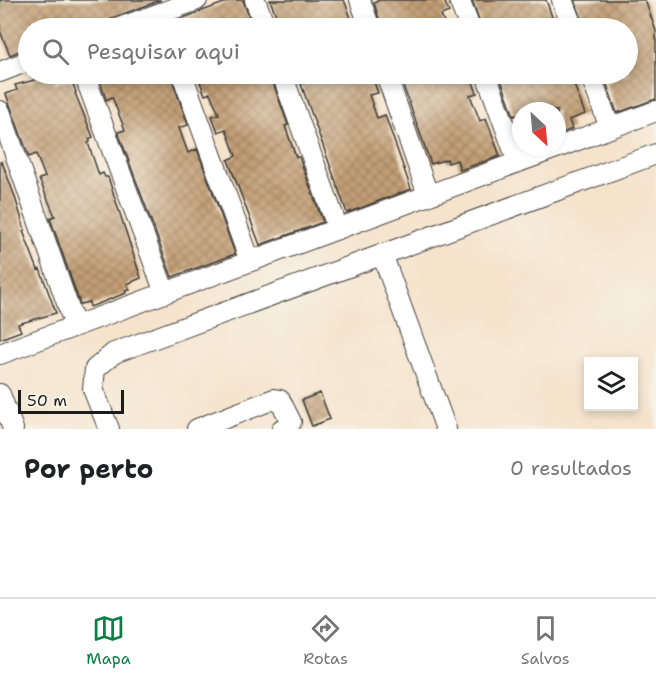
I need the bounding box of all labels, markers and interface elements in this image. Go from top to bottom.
search box [18,18,638,84]
icon: search [39,35,72,68]
text: Pesquisar aqui [87,37,240,66]
north arrow [512,102,566,156]
map controls [584,357,638,411]
button: layers [584,357,638,411]
scale bar [18,387,124,414]
text: 50 m [27,390,67,411]
text: Por perto [24,451,153,486]
text: 0 resultados [510,455,632,481]
tab: Mapa [86,612,131,669]
tab: Rotas [303,612,348,669]
tab: Salvos [521,612,570,669]

